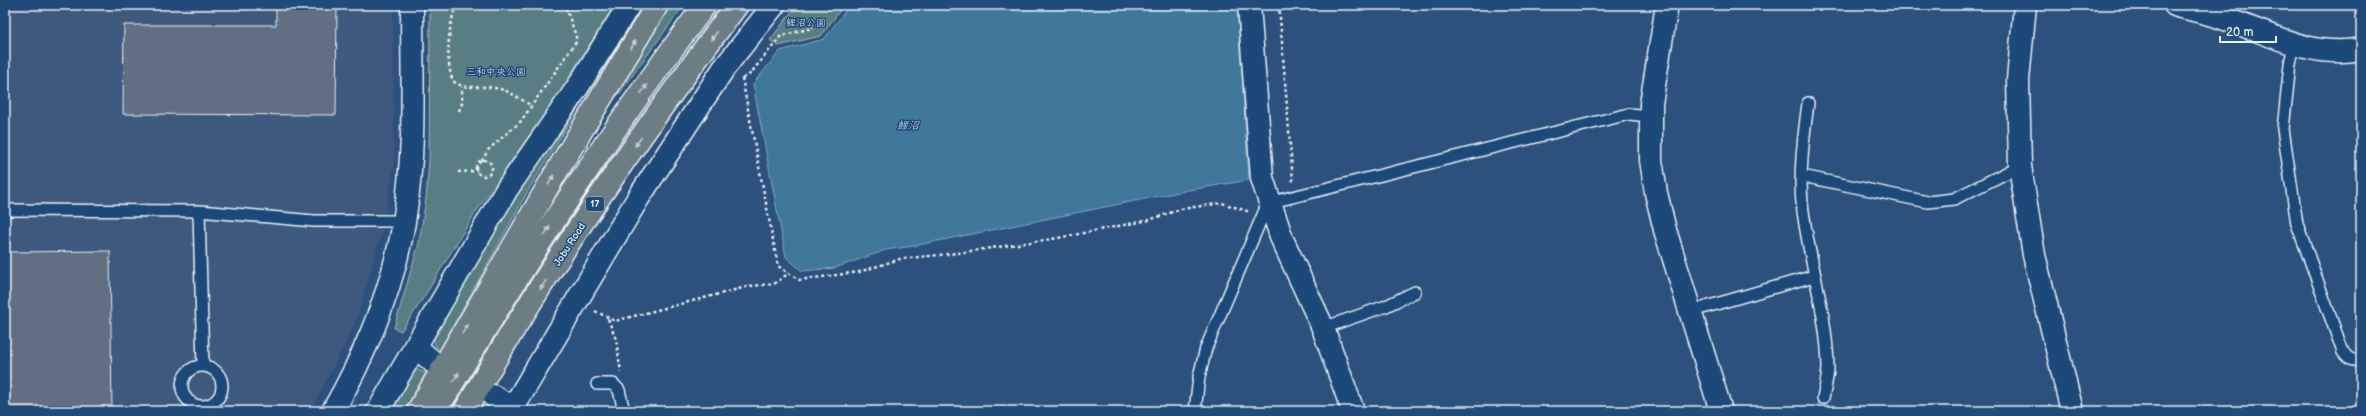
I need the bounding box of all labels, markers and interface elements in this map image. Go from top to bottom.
park label: 鯉沼公園 [786,17,826,29]
scale bar [2220,18,2276,44]
text: 20 m [2226,25,2253,40]
one-way arrow [709,31,718,42]
one-way arrow [629,39,636,51]
park label: 三和中央公園 [466,66,526,78]
one-way arrow [640,84,648,95]
water label: 鯉沼 [897,119,920,132]
one-way arrow [634,137,642,147]
one-way arrow [548,174,555,186]
road number: 17 [586,197,604,211]
street label: Jobu Road [552,221,588,268]
one-way arrow [543,226,551,237]
one-way arrow [539,279,546,291]
one-way arrow [461,323,468,335]
one-way arrow [452,371,459,383]

